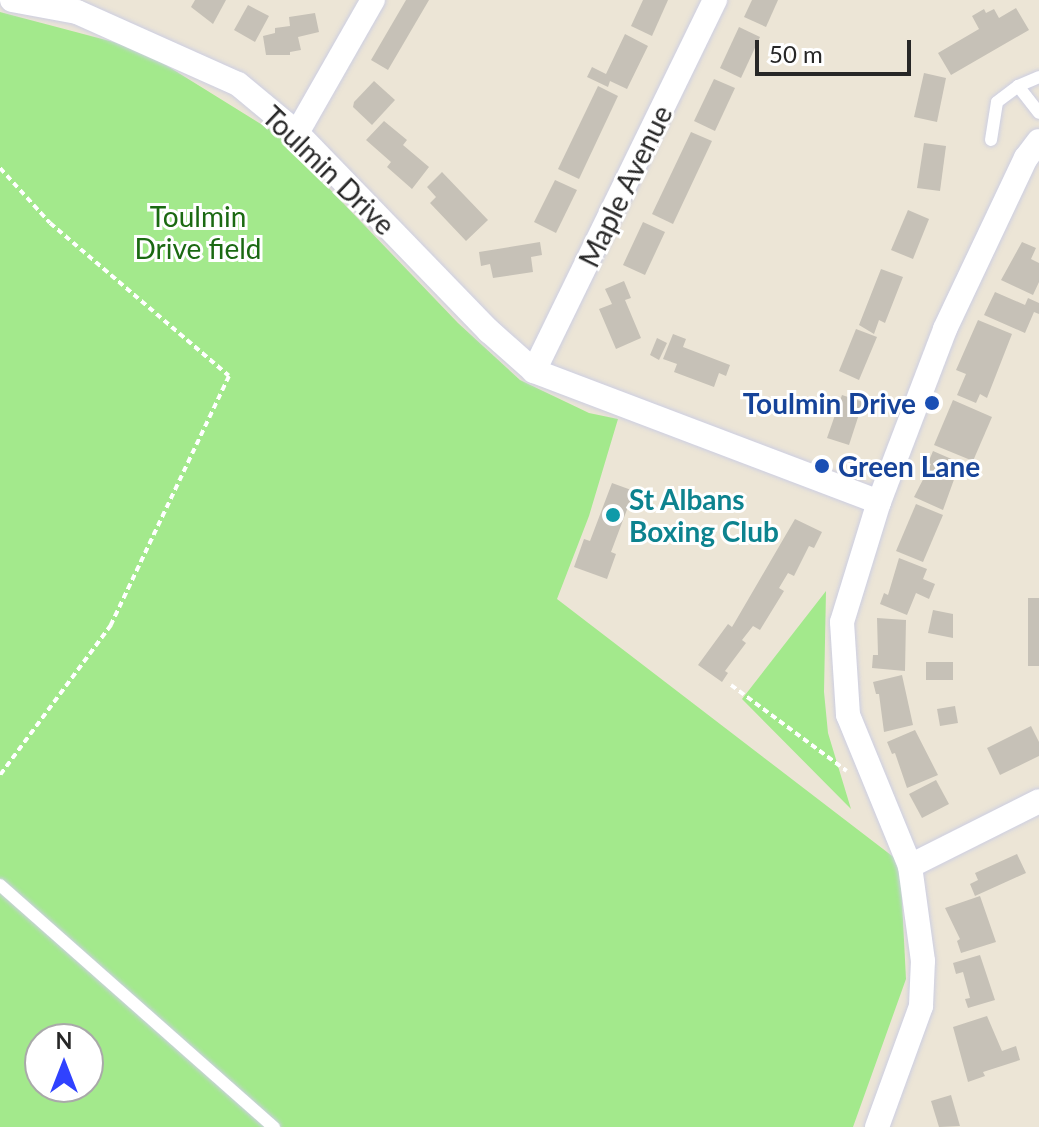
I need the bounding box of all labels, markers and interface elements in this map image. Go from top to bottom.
scale bar [759,24,915,74]
text: 50 m [769,39,823,68]
street label: Toulmin Drive [256,99,402,241]
street label: Maple Avenue [571,99,679,273]
park label: Toulmin Drive field [134,199,262,265]
place label: Toulmin Drive [743,386,916,420]
marker: Toulmin Drive [923,394,941,412]
place label: Green Lane [838,449,980,483]
marker: Green Lane [813,457,831,475]
place label: St Albans Boxing Club [629,482,779,548]
marker: St Albans Boxing Club [604,506,622,524]
north arrow [24,1023,104,1103]
text: N [56,1027,72,1054]

